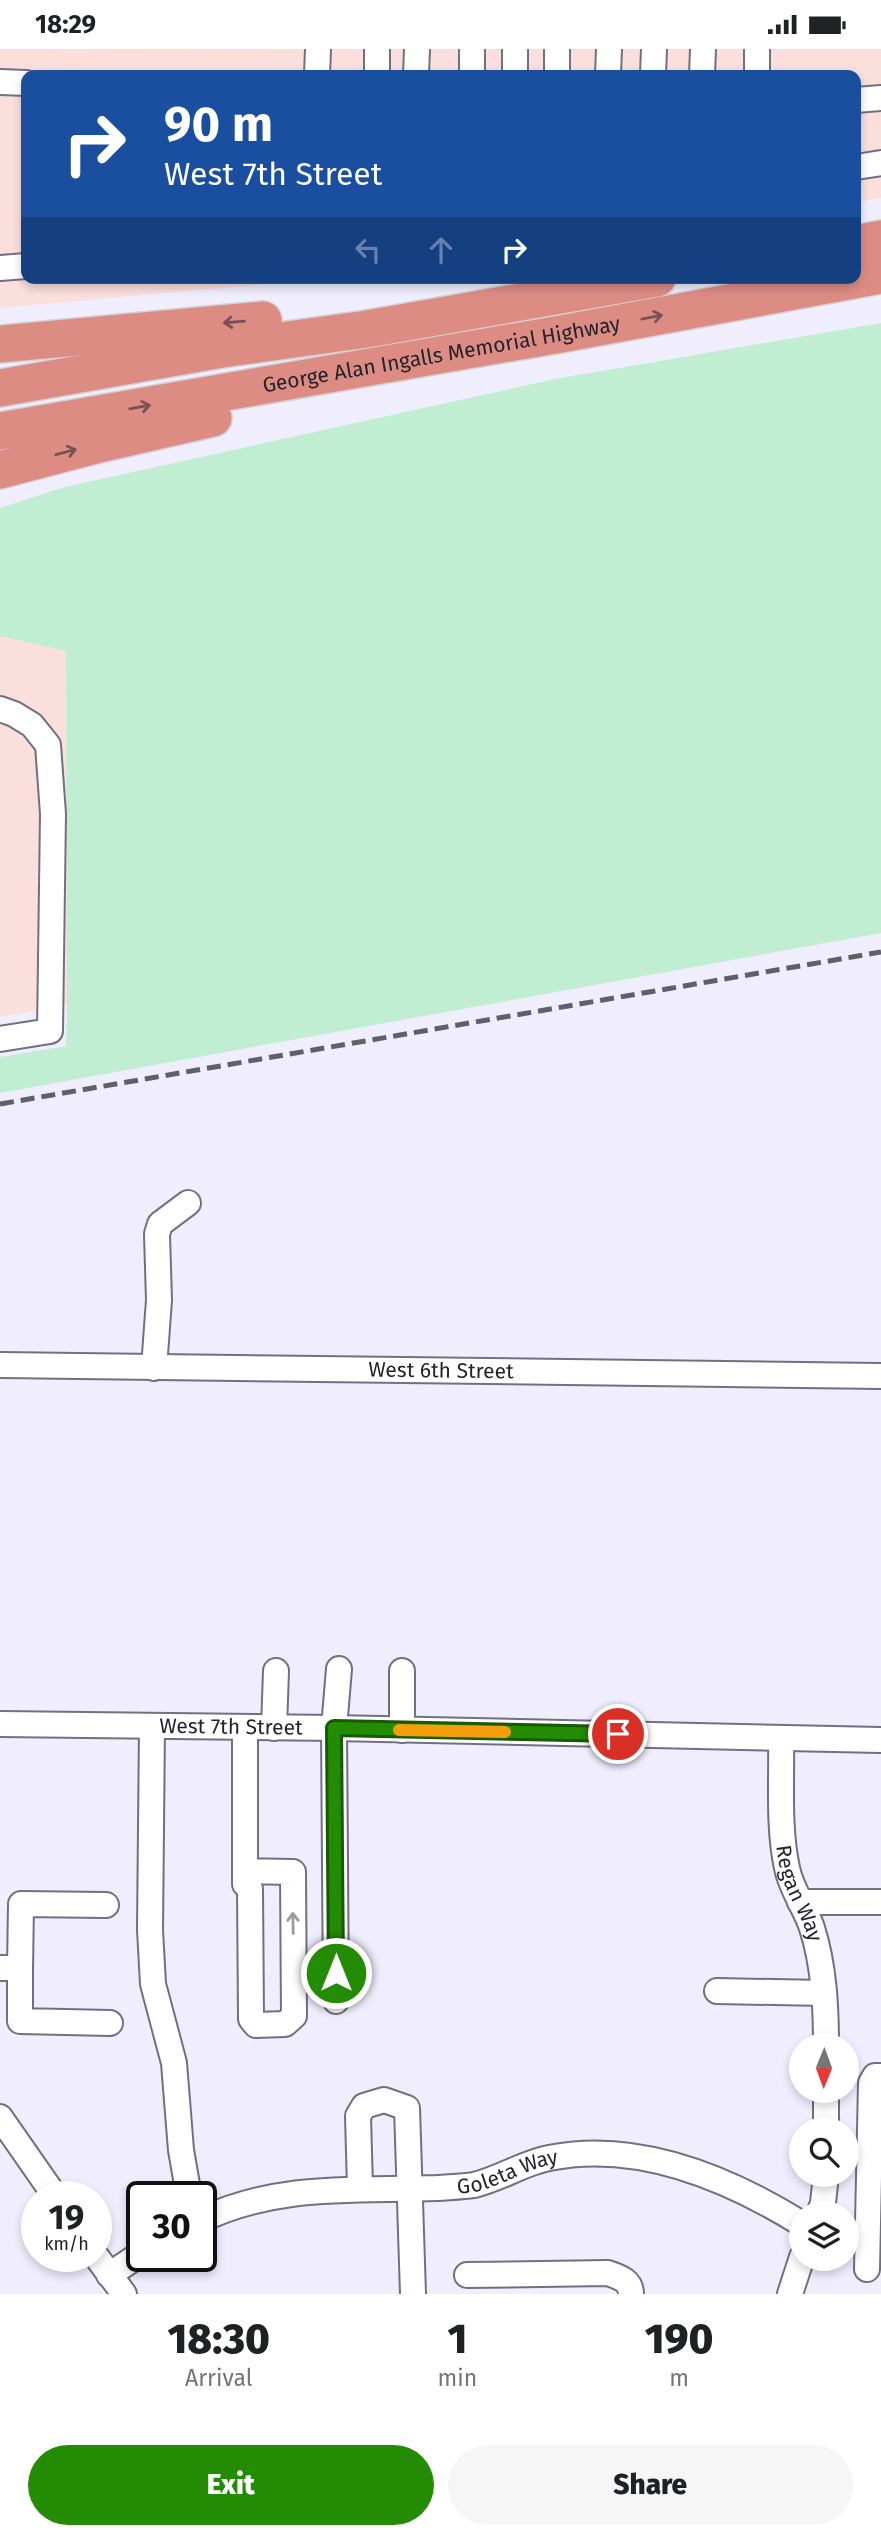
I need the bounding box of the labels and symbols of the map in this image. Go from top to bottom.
one-way arrow [640,309,663,323]
street label: George Alan Ingalls Memorial Highway [261,310,623,398]
one-way arrow [224,316,246,329]
one-way arrow [128,400,151,413]
one-way arrow [54,445,77,458]
street label: West 6th Street [368,1357,514,1384]
pin [588,1704,648,1764]
street label: West 7th Street [159,1713,303,1741]
street label: Regan Way [770,1843,828,1945]
one-way arrow [286,1912,300,1935]
position arrow [299,1936,373,2010]
north arrow [789,2033,859,2103]
street label: Goleta Way [456,2143,561,2200]
speed limit sign: 30 [126,2181,217,2272]

